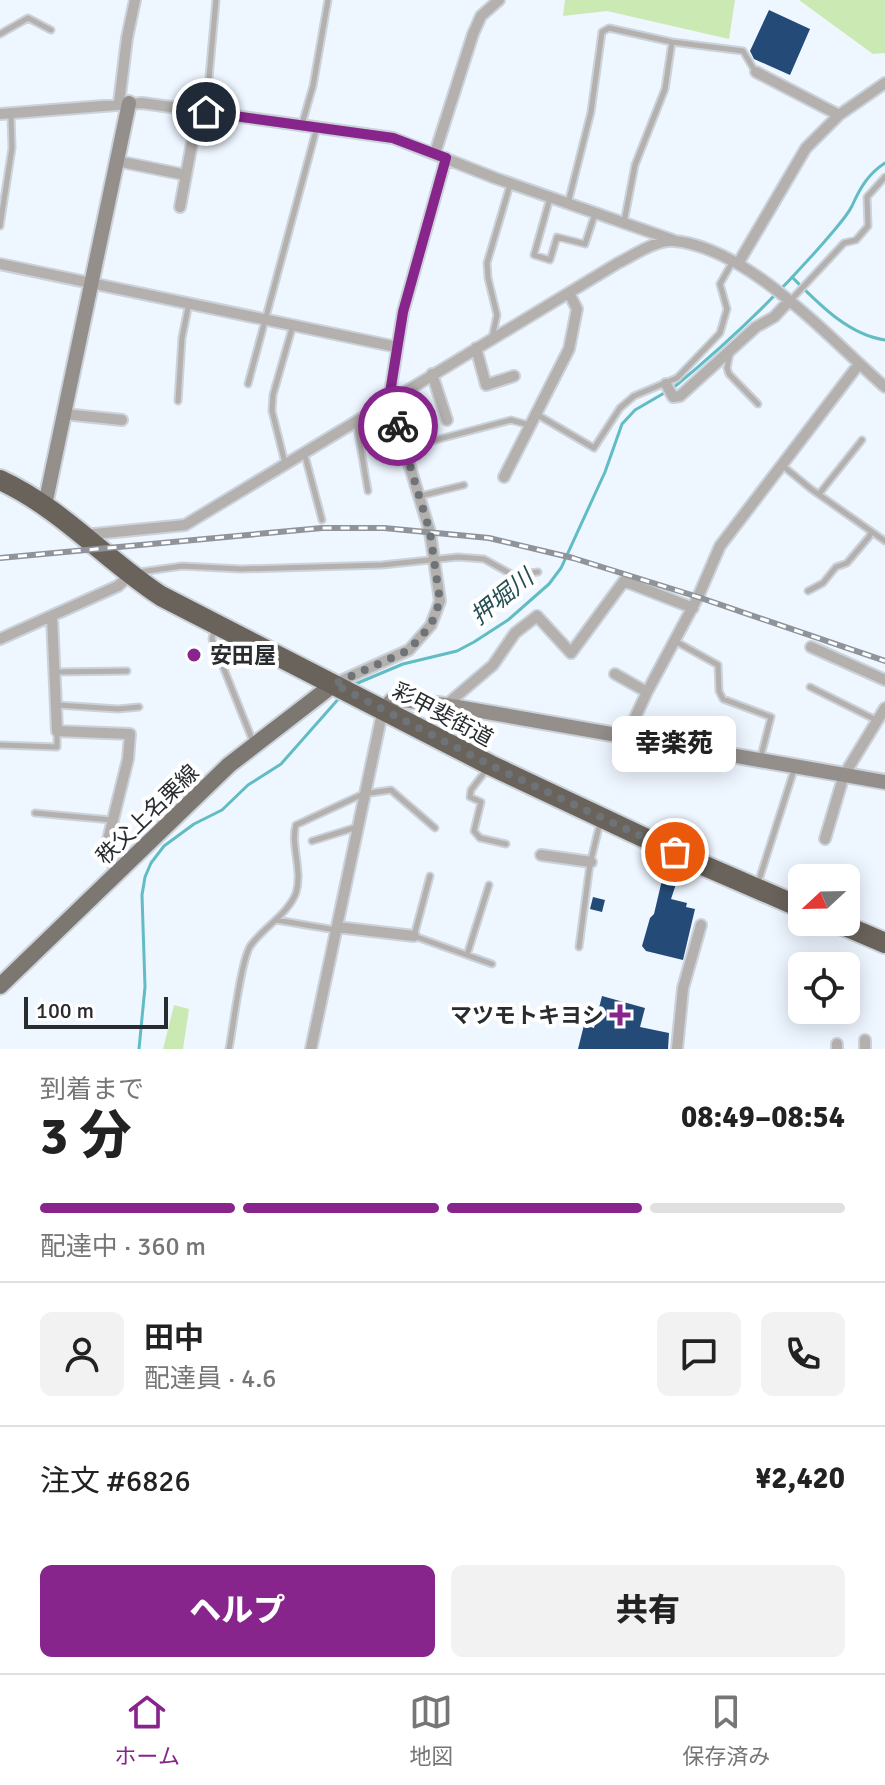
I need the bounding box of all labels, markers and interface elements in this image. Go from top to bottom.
pin [172,78,240,146]
icon: home [184,90,228,134]
courier [358,386,438,466]
icon: bike [376,404,420,448]
water label: 押堀川 [465,561,542,631]
place label: 安田屋 [210,642,276,669]
marker: 安田屋 [185,646,203,664]
street label: 彩甲斐街道 [388,677,498,752]
callout: 幸楽苑 [613,716,737,772]
text: 幸楽苑 [635,728,713,760]
street label: 秩父上名栗線 [90,759,204,870]
pin [641,818,709,886]
icon: bag [653,830,697,874]
north arrow [788,864,860,936]
map controls [788,864,860,1024]
button: locate [788,952,860,1024]
scale bar [24,993,168,1029]
text: 100 m [36,997,94,1024]
place label: マツモトキヨシ [450,1002,604,1029]
marker: マツモトキヨシ [611,1006,629,1024]
text: 到着まで [40,1074,144,1106]
text: 08:49–08:54 [681,1099,845,1136]
text: 3 分 [40,1104,132,1168]
text: 配達中 · 360 m [40,1231,206,1263]
button: person [40,1312,124,1396]
button: chat [657,1312,741,1396]
button: phone [761,1312,845,1396]
text: 田中 [144,1320,204,1357]
text: 配達員 · 4.6 [144,1363,276,1395]
text: ¥2,420 [755,1460,845,1497]
text: 注文 #6826 [40,1463,191,1500]
button: ヘルプ [40,1565,435,1657]
button: 共有 [451,1565,845,1657]
tab: ホーム [115,1690,180,1770]
tab: 地図 [409,1690,453,1770]
tab: 保存済み [682,1690,770,1770]

